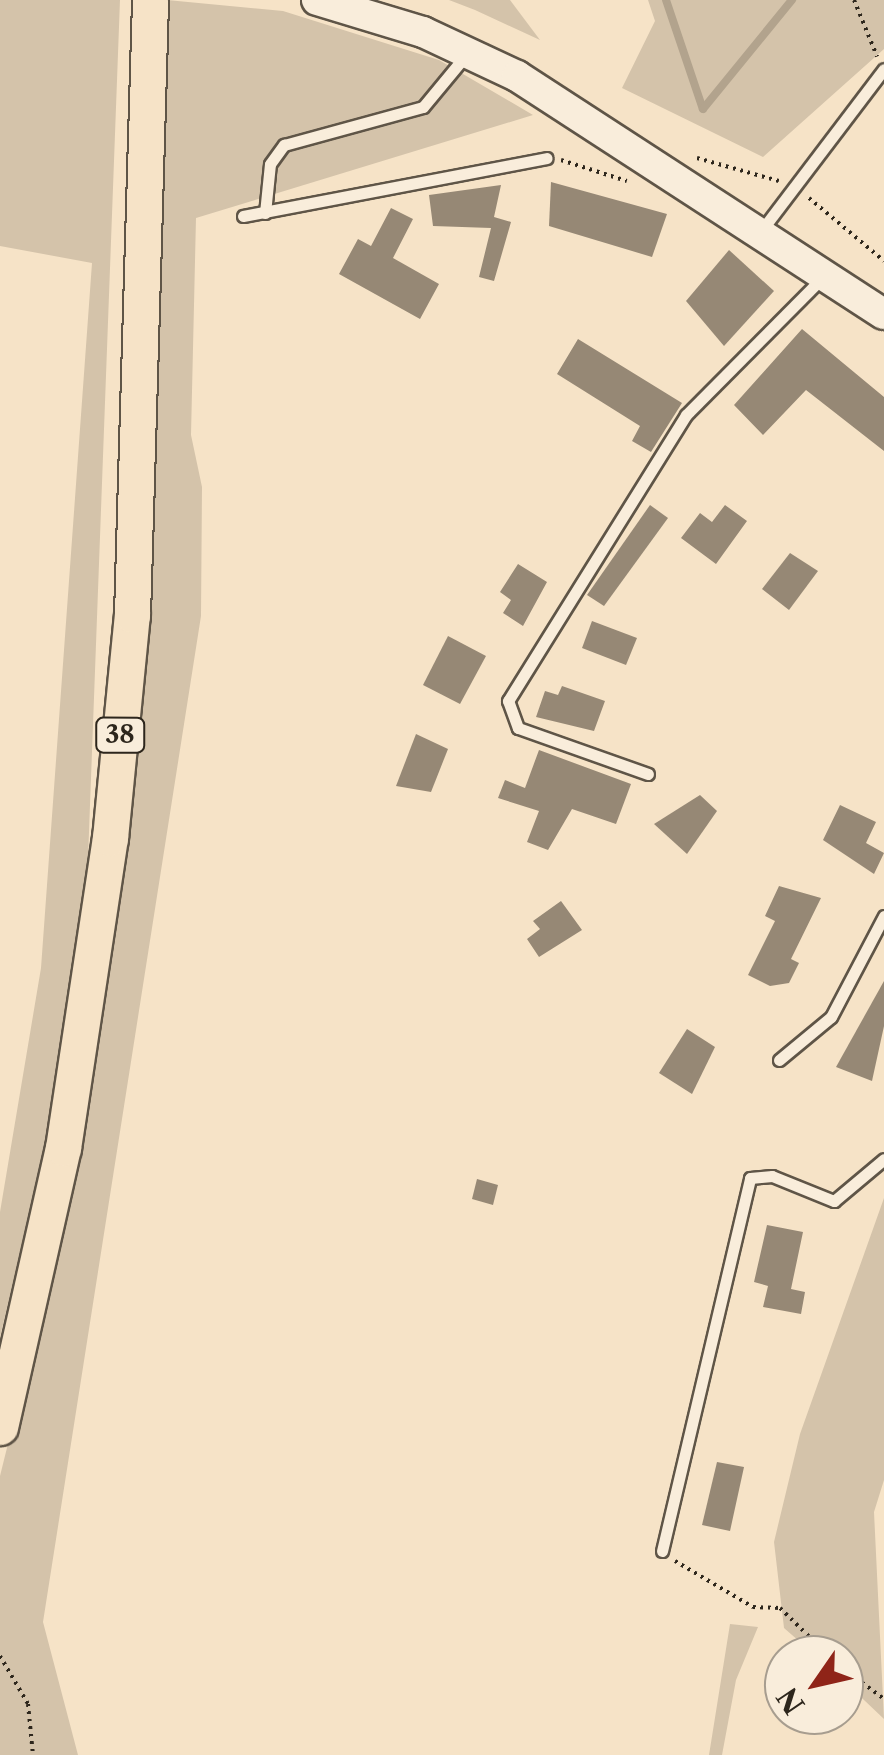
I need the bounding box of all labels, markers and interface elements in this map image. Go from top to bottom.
road number: 38 [95,715,145,755]
north arrow [764,1635,864,1735]
text: N [770,1681,812,1720]

